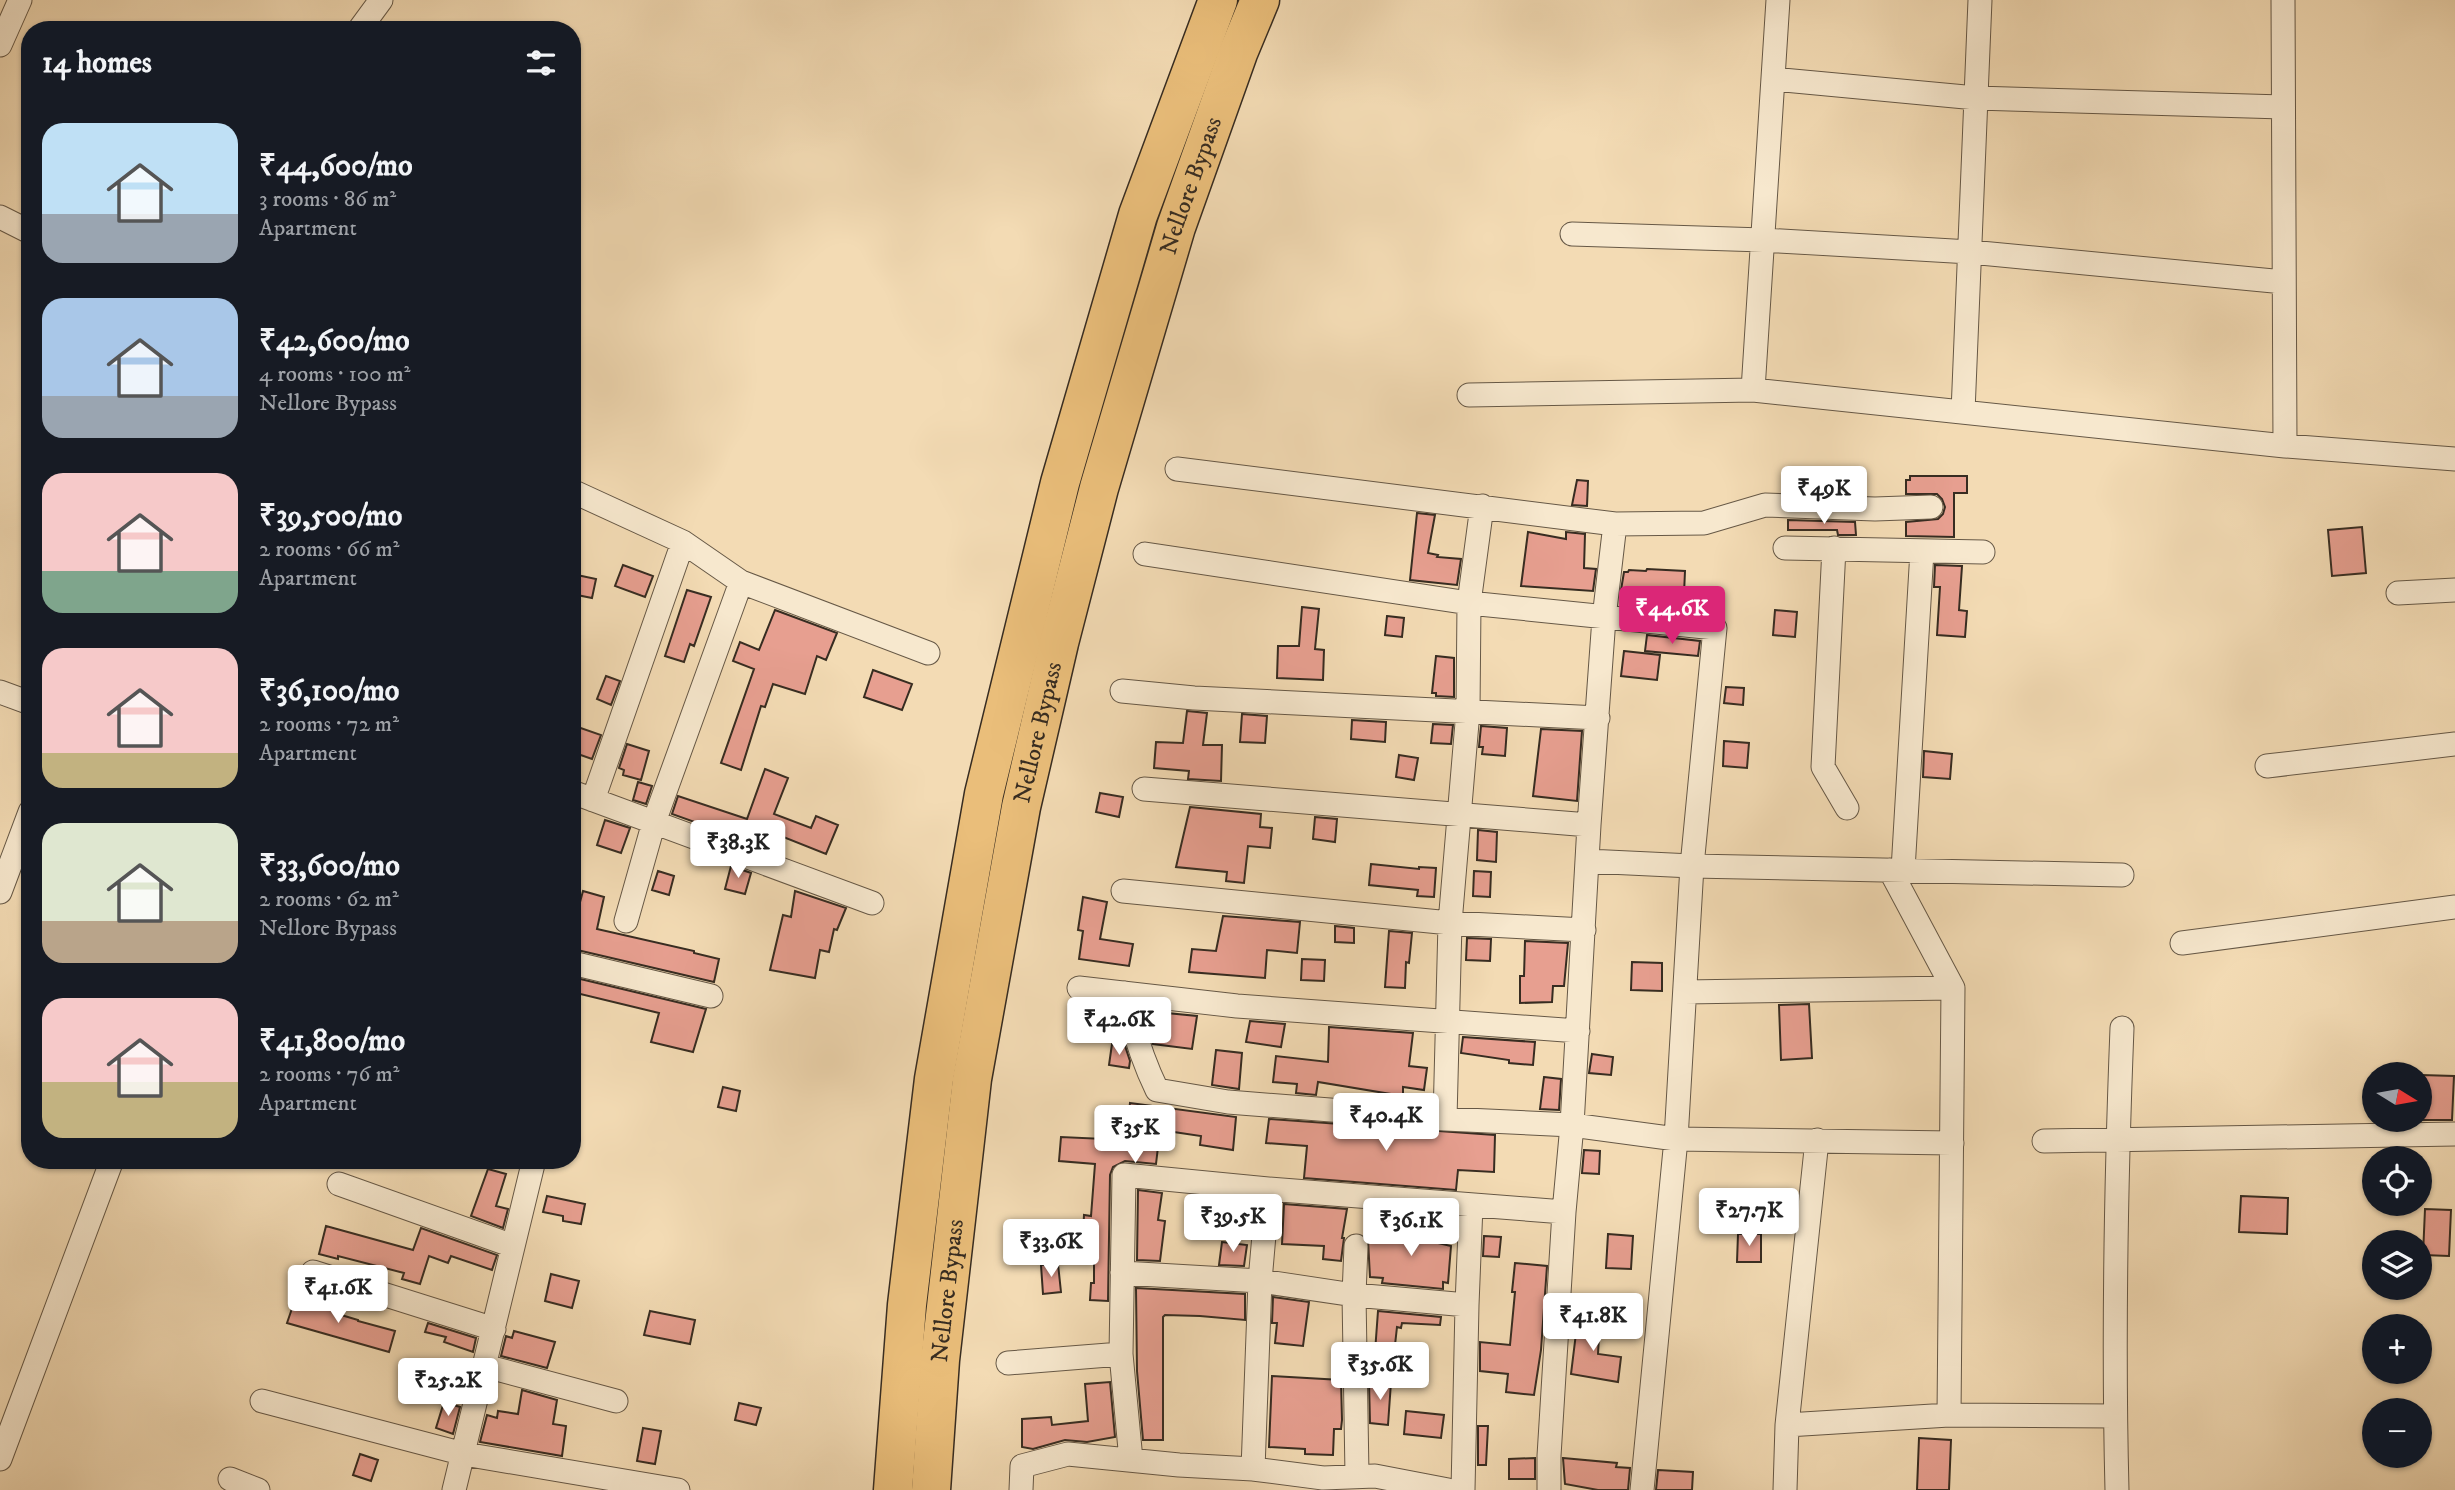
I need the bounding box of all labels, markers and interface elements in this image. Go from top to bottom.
icon: filters [522,44,560,82]
text: 14 homes [42,45,152,82]
street label: Nellore Bypass [1154,113,1229,258]
text: ₹44,600/mo [259,148,413,185]
icon: home [98,151,182,235]
text: 3 rooms · 86 m² [259,185,396,214]
text: Apartment [259,214,357,243]
text: ₹42,600/mo [259,323,410,360]
icon: home [98,326,182,410]
text: 4 rooms · 100 m² [259,360,411,389]
text: Nellore Bypass [259,389,397,418]
pin: ₹49K [1783,466,1865,526]
text: ₹49K [1797,474,1851,503]
text: ₹39,500/mo [259,498,402,535]
icon: home [98,501,182,585]
text: 2 rooms · 66 m² [259,535,399,564]
text: Apartment [259,564,357,593]
pin: ₹44.6K [1615,586,1729,646]
text: ₹44.6K [1635,594,1709,623]
street label: Nellore Bypass [1007,659,1069,806]
text: ₹36,100/mo [259,673,399,710]
icon: home [98,676,182,760]
text: 2 rooms · 72 m² [259,710,399,739]
text: Apartment [259,739,357,768]
pin: ₹38.3K [681,820,795,880]
text: ₹38.3K [706,828,770,857]
text: ₹33,600/mo [259,848,400,885]
icon: home [98,851,182,935]
text: 2 rooms · 62 m² [259,885,399,914]
text: Nellore Bypass [259,914,397,943]
pin: ₹42.6K [1062,998,1176,1057]
text: ₹42.6K [1083,1005,1155,1034]
text: ₹41,800/mo [259,1023,405,1060]
icon: home [98,1026,182,1110]
text: 2 rooms · 76 m² [259,1060,399,1089]
north arrow [2362,1062,2432,1132]
map controls [2362,1062,2432,1468]
text: Apartment [259,1089,357,1118]
pin: ₹40.4K [1329,1094,1443,1153]
text: ₹40.4K [1349,1101,1423,1130]
pin: ₹35K [1094,1106,1176,1165]
text: ₹35K [1110,1113,1160,1142]
button: locate [2362,1146,2432,1216]
pin: ₹27.7K [1692,1188,1806,1248]
pin: ₹39.5K [1176,1194,1290,1254]
text: ₹27.7K [1715,1196,1783,1225]
pin: ₹36.1K [1354,1198,1468,1258]
text: ₹39.5K [1200,1202,1266,1231]
text: ₹36.1K [1379,1206,1443,1235]
street label: Nellore Bypass [925,1218,971,1364]
pin: ₹33.6K [994,1220,1108,1279]
text: ₹33.6K [1019,1227,1083,1256]
button: layers [2362,1230,2432,1300]
pin: ₹41.6K [281,1266,395,1325]
text: ₹41.6K [304,1273,372,1302]
pin: ₹41.8K [1536,1294,1650,1353]
text: ₹41.8K [1559,1301,1627,1330]
button: + [2362,1314,2432,1384]
pin: ₹35.6K [1323,1342,1437,1402]
text: ₹35.6K [1347,1350,1413,1379]
pin: ₹25.2K [391,1358,505,1418]
text: ₹25.2K [414,1366,482,1395]
button: − [2362,1398,2432,1468]

